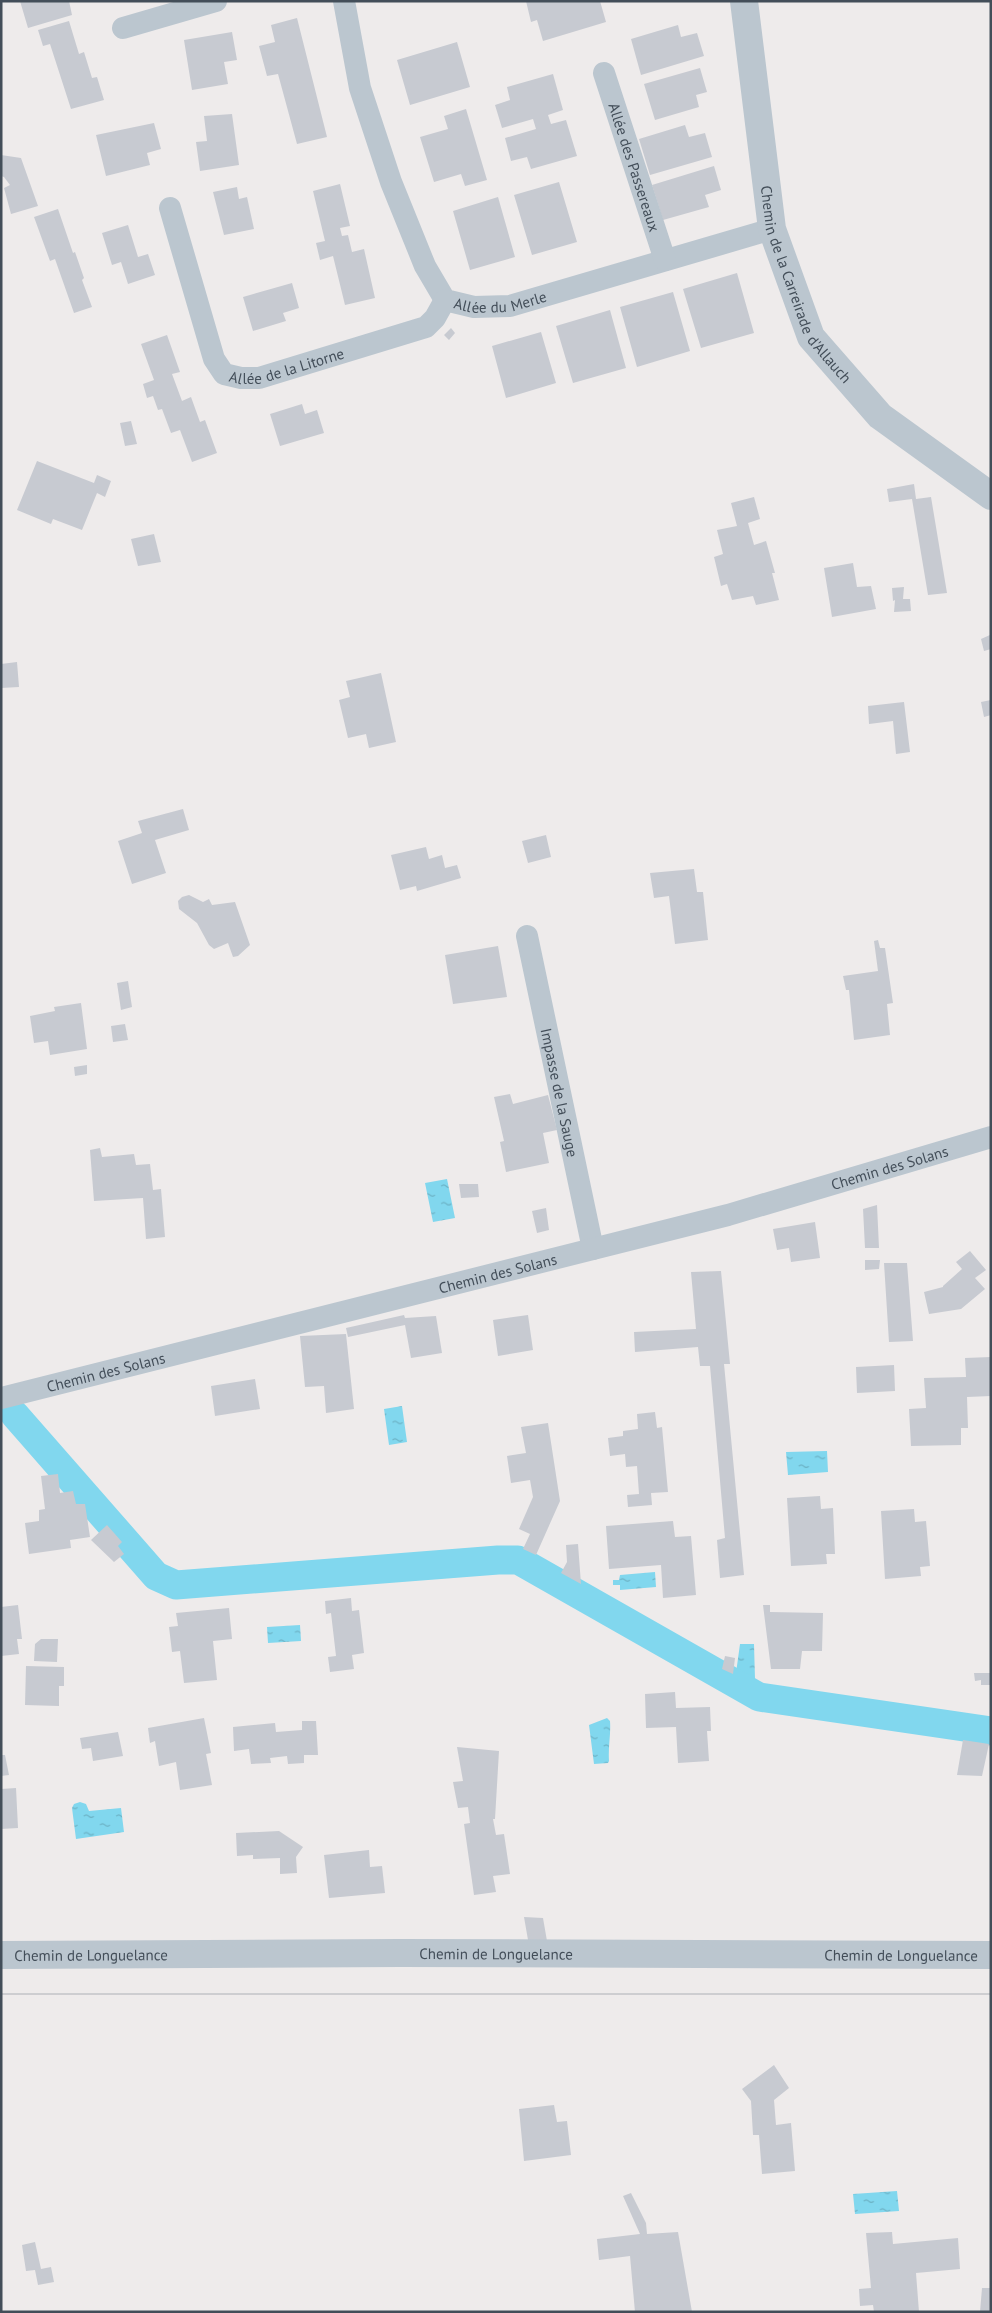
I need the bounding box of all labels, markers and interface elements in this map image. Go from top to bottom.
street label: Allée des Passereaux [605,100,665,234]
street label: Chemin de la Carreirade d'Allauch [757,184,856,387]
street label: Allée du Merle [452,286,549,317]
street label: Allée de la Litorne [227,343,346,388]
street label: Impasse de la Sauge [537,1026,583,1159]
street label: Chemin des Solans [829,1141,950,1193]
street label: Chemin des Solans [436,1249,559,1297]
street label: Chemin des Solans [45,1348,167,1396]
street label: Chemin de Longuelance [419,1944,573,1963]
street label: Chemin de Longuelance [14,1945,168,1964]
street label: Chemin de Longuelance [824,1945,978,1964]

